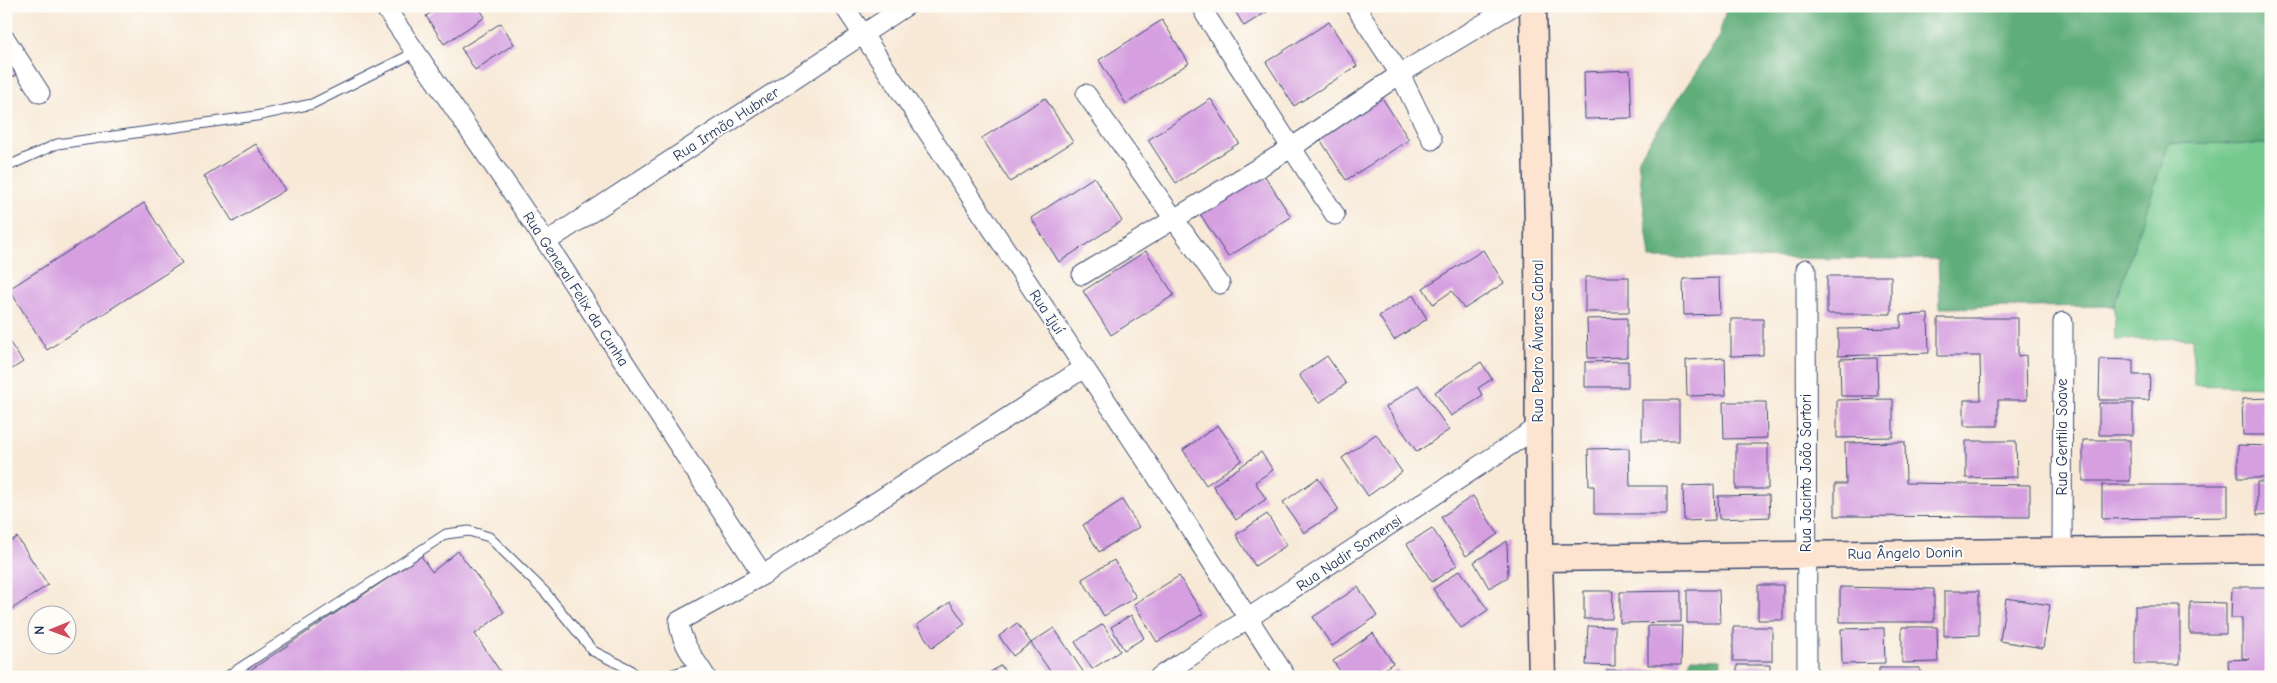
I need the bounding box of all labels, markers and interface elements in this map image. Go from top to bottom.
street label: Rua Irmão Hubner [670,83,782,165]
street label: Rua General Felix da Cunha [519,208,633,370]
street label: Rua Pedro Álvares Cabral [1528,259,1547,423]
street label: Rua Ijuí [1026,286,1069,338]
street label: Rua Gentila Soave [2053,378,2071,496]
street label: Rua Jacinto João Sartori [1797,394,1815,552]
street label: Rua Nadir Somensi [1293,511,1405,595]
street label: Rua Ângelo Donin [1847,542,1963,563]
north arrow [28,606,78,656]
text: N [31,626,48,635]

